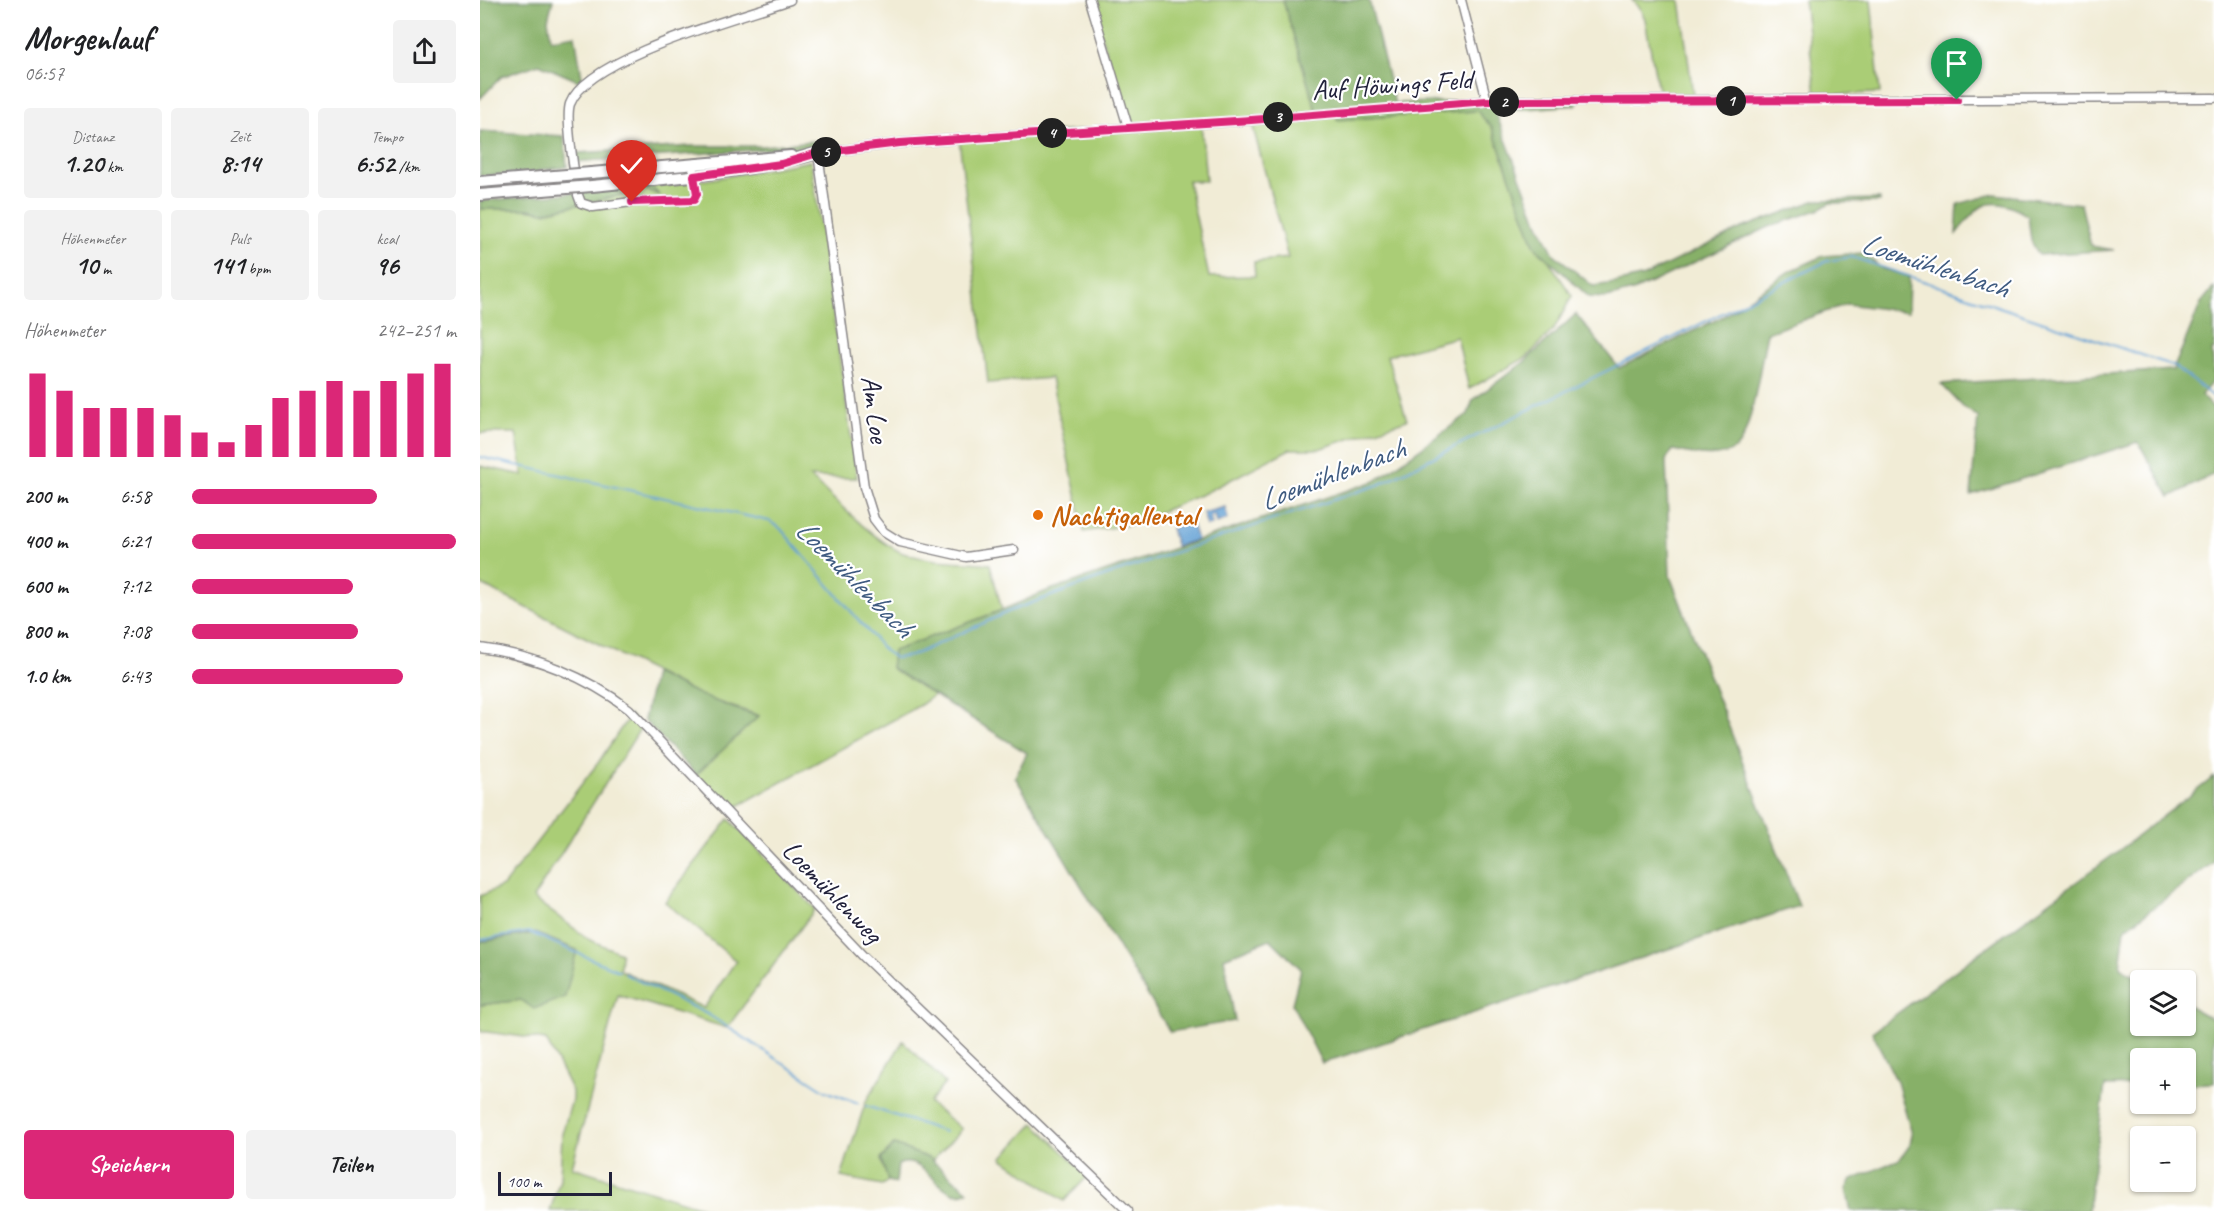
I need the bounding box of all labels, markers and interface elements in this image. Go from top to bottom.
text: Morgenlauf [24,17,152,59]
button: share [393,20,456,83]
pin [1931,38,1982,100]
icon: arrive [1940,47,1973,80]
text: 06:57 [24,61,64,86]
street label: Auf Höwings Feld [1311,61,1477,108]
pin: 1 [1716,86,1746,116]
pin: 2 [1489,87,1519,117]
text: 1 [1727,91,1735,111]
text: 2 [1500,92,1508,112]
pin: 3 [1263,102,1293,132]
text: 3 [1274,107,1282,127]
pin: 4 [1037,118,1067,148]
text: 4 [1048,123,1056,143]
text: Distanz [72,127,114,147]
text: Zeit [229,127,251,147]
text: Tempo [371,127,403,147]
pin: 5 [811,137,841,167]
pin [606,140,657,202]
text: 5 [823,142,829,162]
text: 1.20 [63,147,103,180]
text: 8:14 [220,147,260,180]
text: 6:52 [354,147,395,180]
icon: check [615,149,648,182]
text: km [103,157,123,177]
text: /km [395,157,420,177]
water label: Loemühlenbach [1857,223,2016,307]
text: Höhenmeter [61,229,125,249]
text: Puls [229,229,251,249]
text: kcal [376,229,398,249]
text: 10 [75,249,98,282]
text: 141 [210,249,245,282]
text: 96 [375,249,399,282]
text: m [98,259,111,279]
text: bpm [245,259,270,279]
text: Höhenmeter [24,318,105,343]
text: 242–251 m [377,318,456,343]
street label: Am Loe [853,373,898,447]
water label: Loemühlenbach [1254,428,1412,519]
text: 200 m [24,484,67,509]
text: 6:58 [120,484,151,509]
place label: Nachtigallental [1050,498,1203,533]
marker: Nachtigallental [1031,508,1045,522]
water label: Loemühlenbach [788,511,924,647]
text: 400 m [24,529,67,554]
text: 6:21 [120,529,151,554]
text: 600 m [24,574,68,599]
text: 7:12 [120,574,151,599]
text: 800 m [24,619,67,644]
text: 7:08 [120,619,151,644]
text: 1.0 km [24,664,71,689]
text: 6:43 [120,664,151,689]
street label: Loemühlenweg [775,832,892,952]
map controls [2130,970,2196,1192]
button: layers [2130,970,2196,1036]
button: + [2130,1048,2196,1114]
button: − [2130,1126,2196,1192]
button: Speichern [24,1130,234,1199]
button: Teilen [246,1130,456,1199]
scale bar [498,1169,612,1196]
text: 100 m [507,1172,541,1192]

